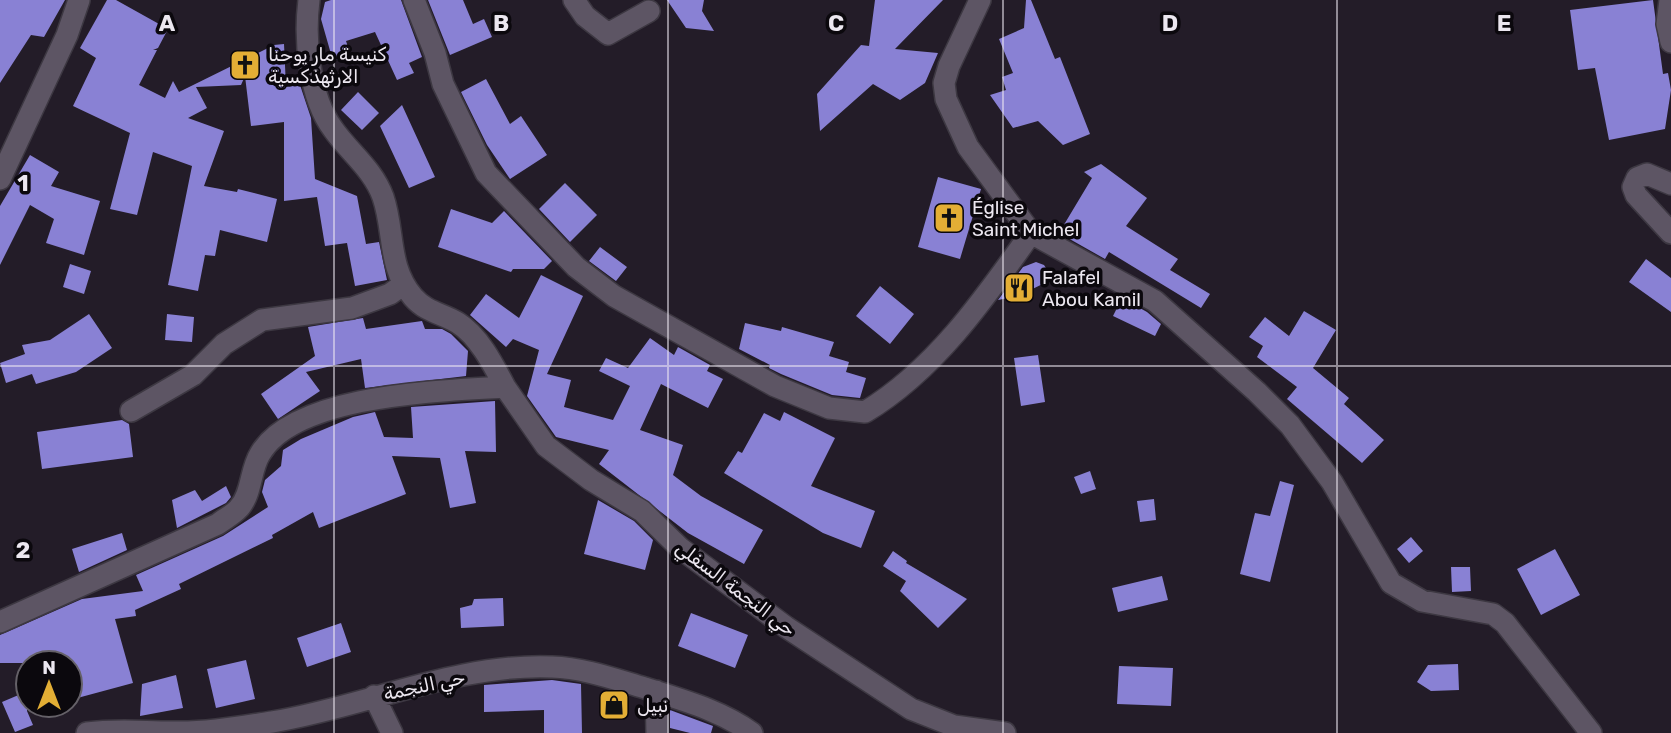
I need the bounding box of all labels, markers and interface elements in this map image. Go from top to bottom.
text: A [159,9,176,37]
text: B [493,9,509,37]
text: C [828,9,844,37]
text: D [1162,9,1178,37]
text: E [1497,9,1511,37]
place label: كنيسة مار يوحنا الارثهذكسية [268,43,387,88]
church icon: كنيسة مار يوحنا الارثهذكسية [228,48,262,82]
text: 1 [17,169,29,197]
place label: Église Saint Michel [972,196,1079,241]
church icon: Église Saint Michel [932,201,966,235]
place label: Falafel Abou Kamil [1042,266,1141,311]
restaurant icon: Falafel Abou Kamil [1002,271,1036,305]
text: 2 [16,536,30,564]
street label: حي النجمة السفلي [670,536,800,643]
north arrow [14,649,84,719]
text: N [42,656,56,679]
street label: حي النجمة [381,666,468,708]
shop icon: نبيل [597,688,631,722]
place label: نبيل [637,694,668,717]

